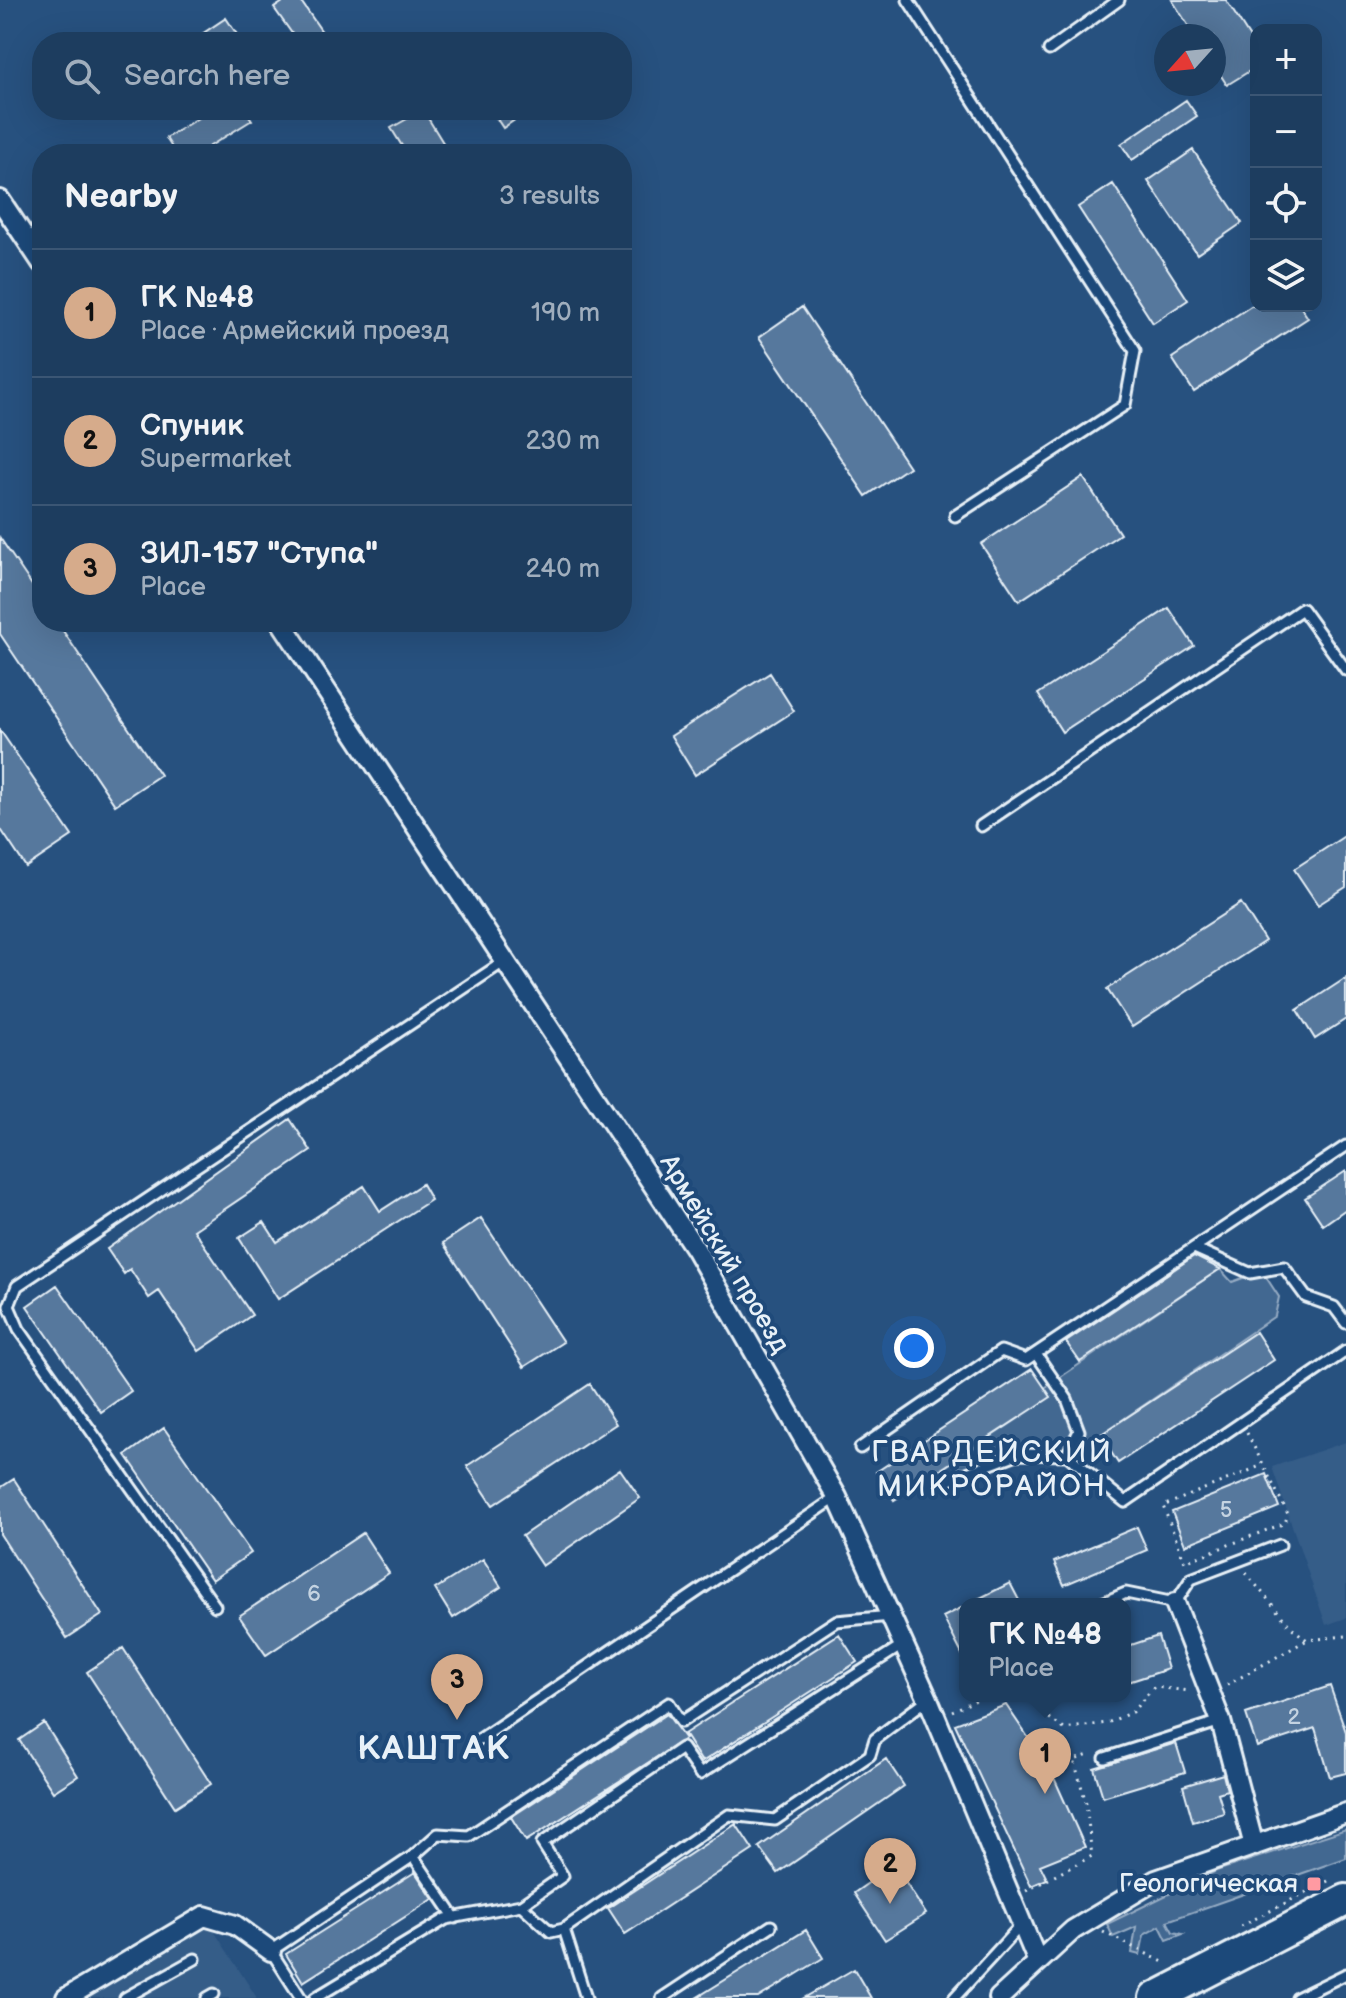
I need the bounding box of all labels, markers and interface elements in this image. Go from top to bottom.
north arrow [1154,24,1226,96]
map controls [1250,24,1322,312]
button: + [1250,24,1322,96]
search box [32,32,632,120]
icon: search [60,54,104,98]
text: Search here [124,58,290,94]
button: − [1250,96,1322,168]
button: locate [1250,168,1322,240]
text: Nearby [64,176,178,217]
text: 3 results [499,181,600,212]
button: layers [1250,240,1322,312]
text: ГК №48 [140,280,254,316]
text: 1 [85,298,95,329]
text: 190 m [531,298,600,329]
text: Place · Армейский проезд [140,316,449,347]
text: Спуник [140,408,243,444]
text: 2 [82,426,98,457]
text: 230 m [525,426,600,457]
text: Supermarket [140,444,291,475]
text: ЗИЛ-157 "Ступа" [140,536,378,572]
text: 3 [82,554,98,585]
text: 240 m [525,554,600,585]
text: Place [140,572,206,603]
street label: Армейский проезд [652,1148,796,1359]
your location [894,1328,934,1368]
district label: ГВАРДЕЙСКИЙ МИКРОРАЙОН [871,1435,1113,1505]
house number: 5 [1220,1497,1232,1524]
house number: 6 [307,1581,321,1608]
popup [959,1598,1131,1702]
text: ГК №48 [988,1617,1102,1653]
text: Place [988,1653,1054,1684]
pin: 3 [431,1654,483,1720]
house number: 2 [1288,1704,1301,1731]
district label: КАШТАК [357,1728,511,1769]
pin: 1 [1019,1728,1071,1794]
pin: 2 [864,1838,916,1904]
place label: Геологическая [1119,1869,1298,1900]
marker: Геологическая [1305,1875,1323,1893]

